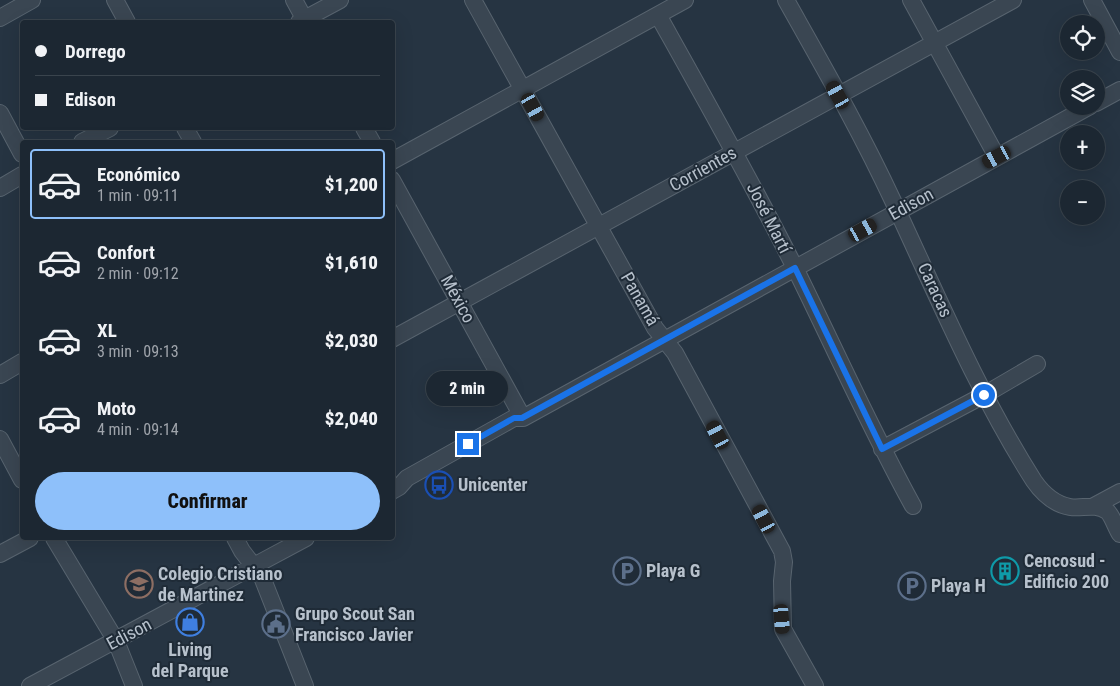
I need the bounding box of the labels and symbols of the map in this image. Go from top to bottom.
car [824,78,851,112]
car [519,90,546,124]
street label: Corrientes [666,142,740,196]
car [980,143,1013,171]
street label: José Martí [743,179,796,257]
street label: Edison [885,183,937,224]
car [846,216,879,244]
street label: Caracas [914,259,957,320]
street label: Panamá [617,268,664,329]
street label: México [437,271,480,326]
callout: 2 min [427,372,509,406]
route start [973,384,995,406]
car [704,418,731,452]
route end [457,433,479,455]
bus stop icon: Unicenter [424,470,454,500]
place label: Unicenter [458,474,528,495]
car [750,502,777,536]
place label: Cencosud - Edificio 200 [1024,550,1109,592]
parking icon: Playa G [612,556,642,586]
building icon: Cencosud - Edificio 200 [990,556,1020,586]
place label: Playa G [646,560,700,581]
place label: Colegio Cristiano de Martinez [158,563,282,605]
school or university icon: Colegio Cristiano de Martinez [124,569,154,599]
parking icon: Playa H [897,571,927,601]
place label: Playa H [931,575,986,596]
place label: Grupo Scout San Francisco Javier [295,603,415,645]
car [773,603,790,635]
shop icon: Living del Parque [175,607,205,637]
public building icon: Grupo Scout San Francisco Javier [261,609,291,639]
street label: Edison [103,613,155,654]
place label: Living del Parque [151,639,229,681]

